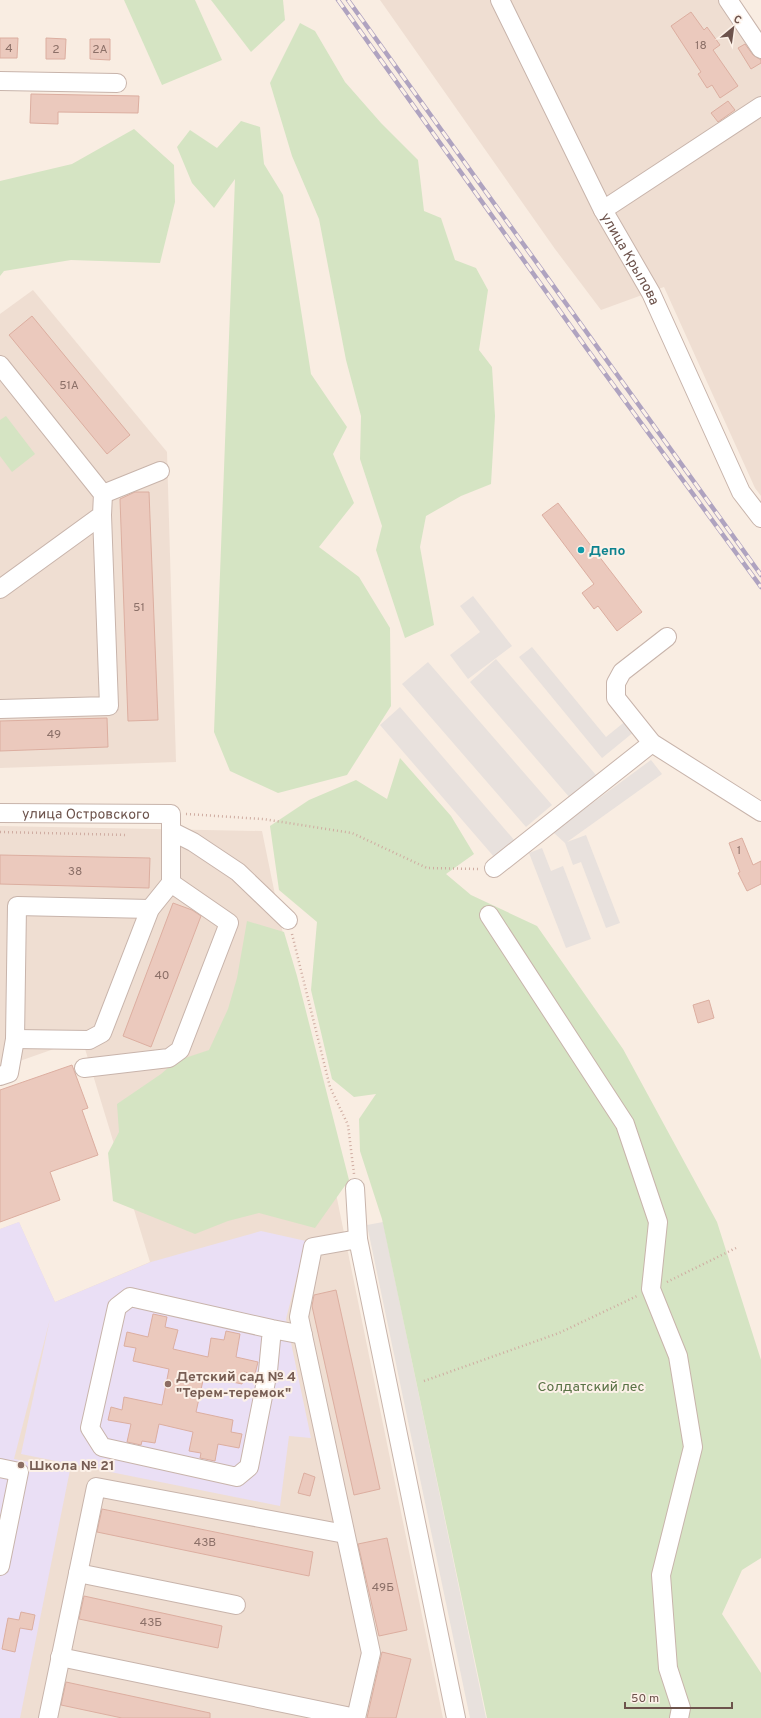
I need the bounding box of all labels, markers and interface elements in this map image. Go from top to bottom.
north arrow [713,8,753,48]
text: С [731,12,744,28]
house number: 18 [695,38,707,54]
house number: 4 [5,41,13,57]
house number: 2 [52,42,60,58]
house number: 2А [92,42,108,58]
street label: улица Крылова [596,210,662,308]
house number: 51А [59,378,79,394]
place label: Депо [589,543,626,560]
marker: Депо [576,545,586,555]
house number: 51 [133,600,145,616]
house number: 49 [47,727,61,743]
street label: улица Островского [22,806,150,824]
house number: 1 [737,843,741,859]
house number: 38 [68,864,82,880]
house number: 40 [154,968,170,984]
place label: Детский сад № 4 "Терем-теремок" [176,1369,296,1402]
marker: Детский сад № 4 "Терем-теремок" [163,1379,173,1389]
park label: Солдатский лес [537,1379,645,1396]
place label: Школа № 21 [29,1458,115,1475]
marker: Школа № 21 [16,1460,26,1470]
house number: 43В [194,1535,216,1551]
house number: 49Б [372,1580,394,1596]
house number: 43Б [140,1615,162,1631]
scale bar [625,1684,732,1710]
text: 50 m [631,1691,659,1707]

